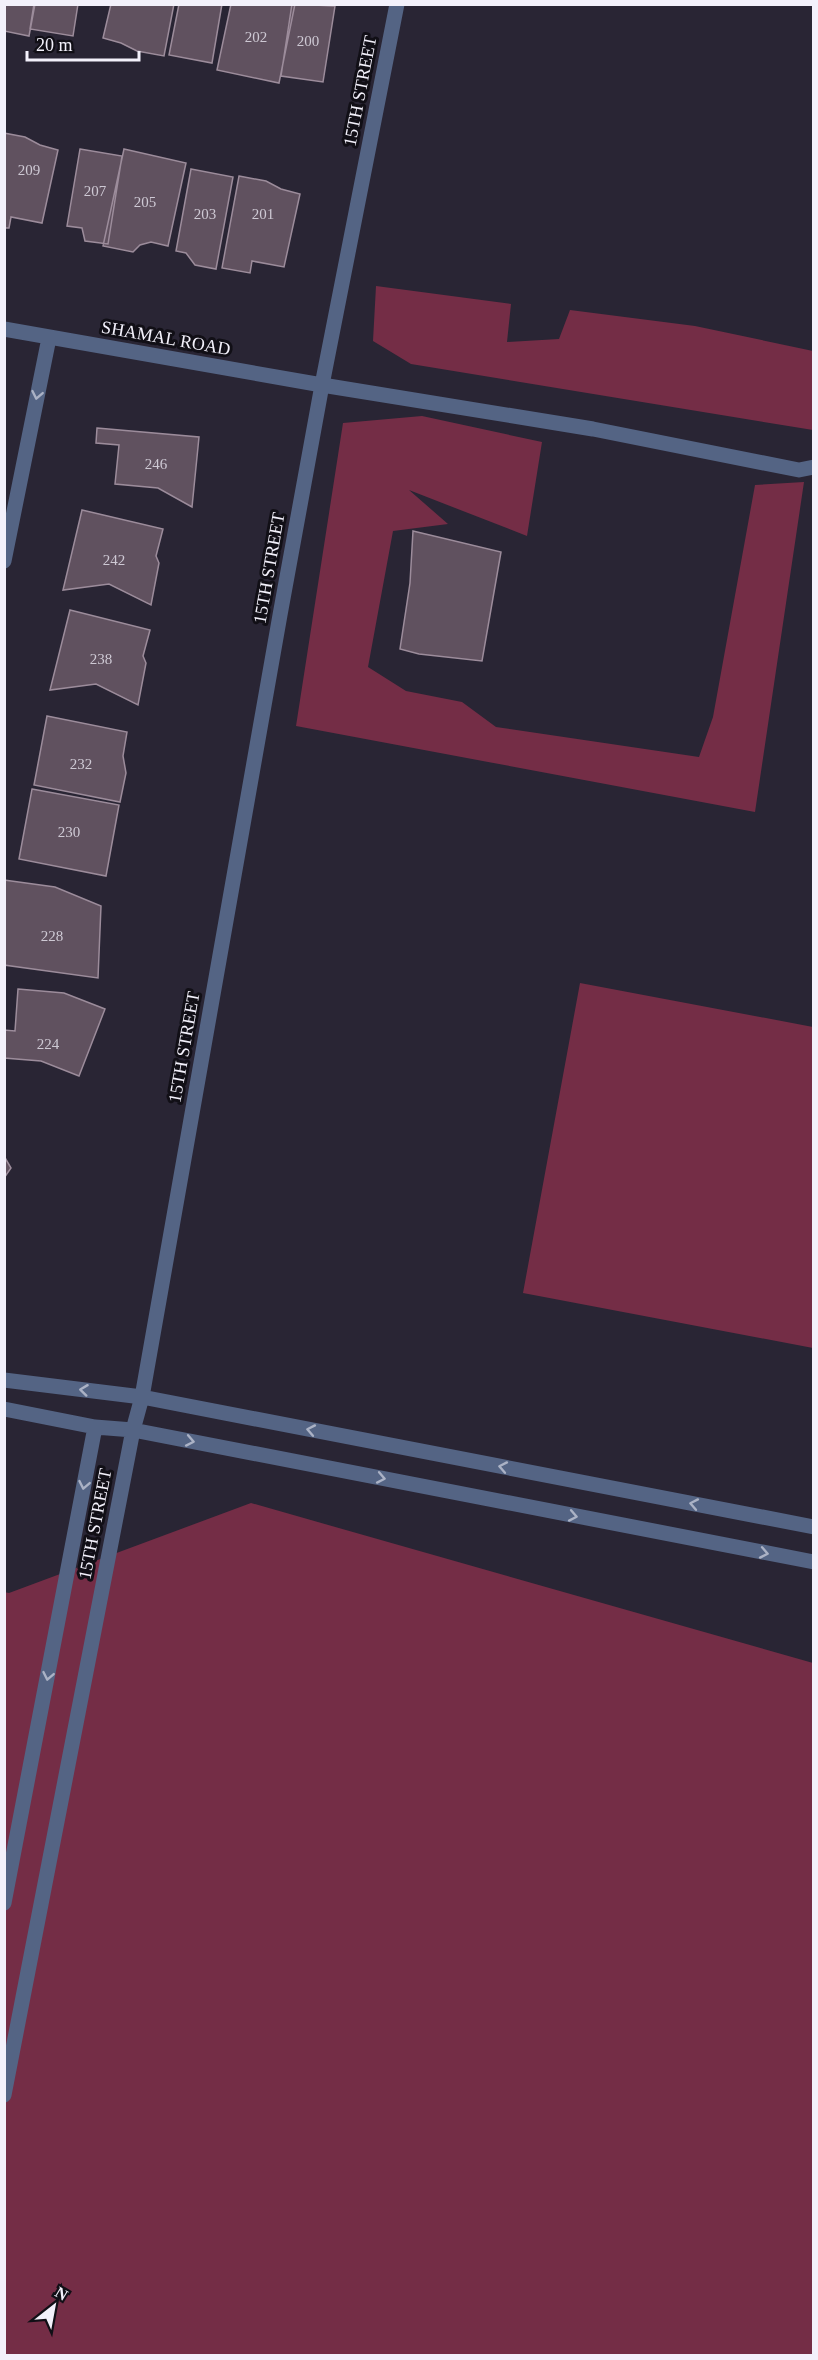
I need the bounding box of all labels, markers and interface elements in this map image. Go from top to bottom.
scale bar [27,24,140,62]
house number: 202 [245,29,267,45]
house number: 200 [297,33,319,49]
street label: 15TH STREET [339,34,381,148]
text: 20 m [36,35,73,55]
house number: 209 [18,162,40,178]
house number: 207 [84,183,107,199]
house number: 205 [134,194,156,210]
house number: 203 [194,206,216,222]
house number: 201 [252,206,274,222]
street label: SHAMAL ROAD [100,317,232,359]
one-way arrow [31,390,44,400]
house number: 246 [145,456,168,472]
street label: 15TH STREET [249,511,289,625]
house number: 242 [103,552,125,568]
house number: 238 [90,651,112,667]
house number: 232 [70,756,92,772]
house number: 230 [58,824,80,840]
house number: 228 [41,928,63,944]
street label: 15TH STREET [164,990,204,1104]
house number: 224 [37,1036,60,1052]
one-way arrow [80,1384,89,1397]
one-way arrow [307,1424,317,1437]
one-way arrow [185,1434,195,1447]
one-way arrow [498,1461,508,1474]
street label: 15TH STREET [74,1467,116,1581]
one-way arrow [376,1471,386,1484]
one-way arrow [78,1479,91,1489]
one-way arrow [690,1498,700,1511]
one-way arrow [568,1509,578,1522]
one-way arrow [759,1546,769,1559]
one-way arrow [42,1672,54,1681]
north arrow [24,2276,84,2336]
text: N [52,2283,71,2304]

